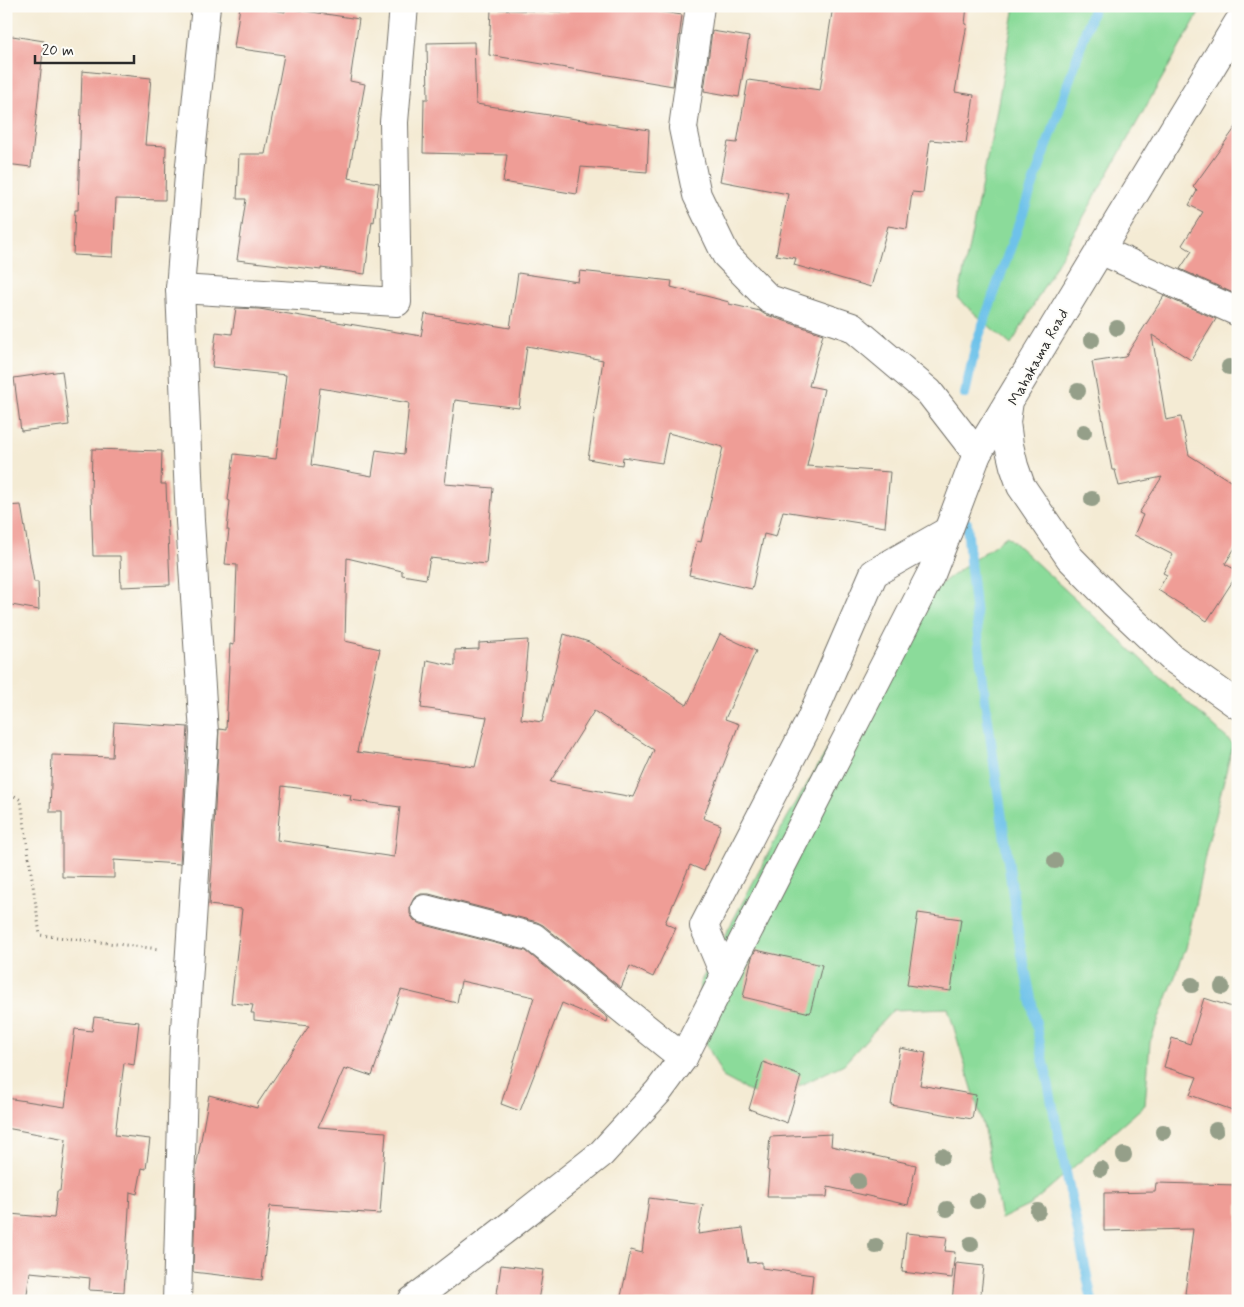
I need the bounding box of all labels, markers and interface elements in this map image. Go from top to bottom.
scale bar [35,32,134,64]
text: 20 m [42,41,74,61]
street label: Mahakama Road [1004,306,1074,409]

